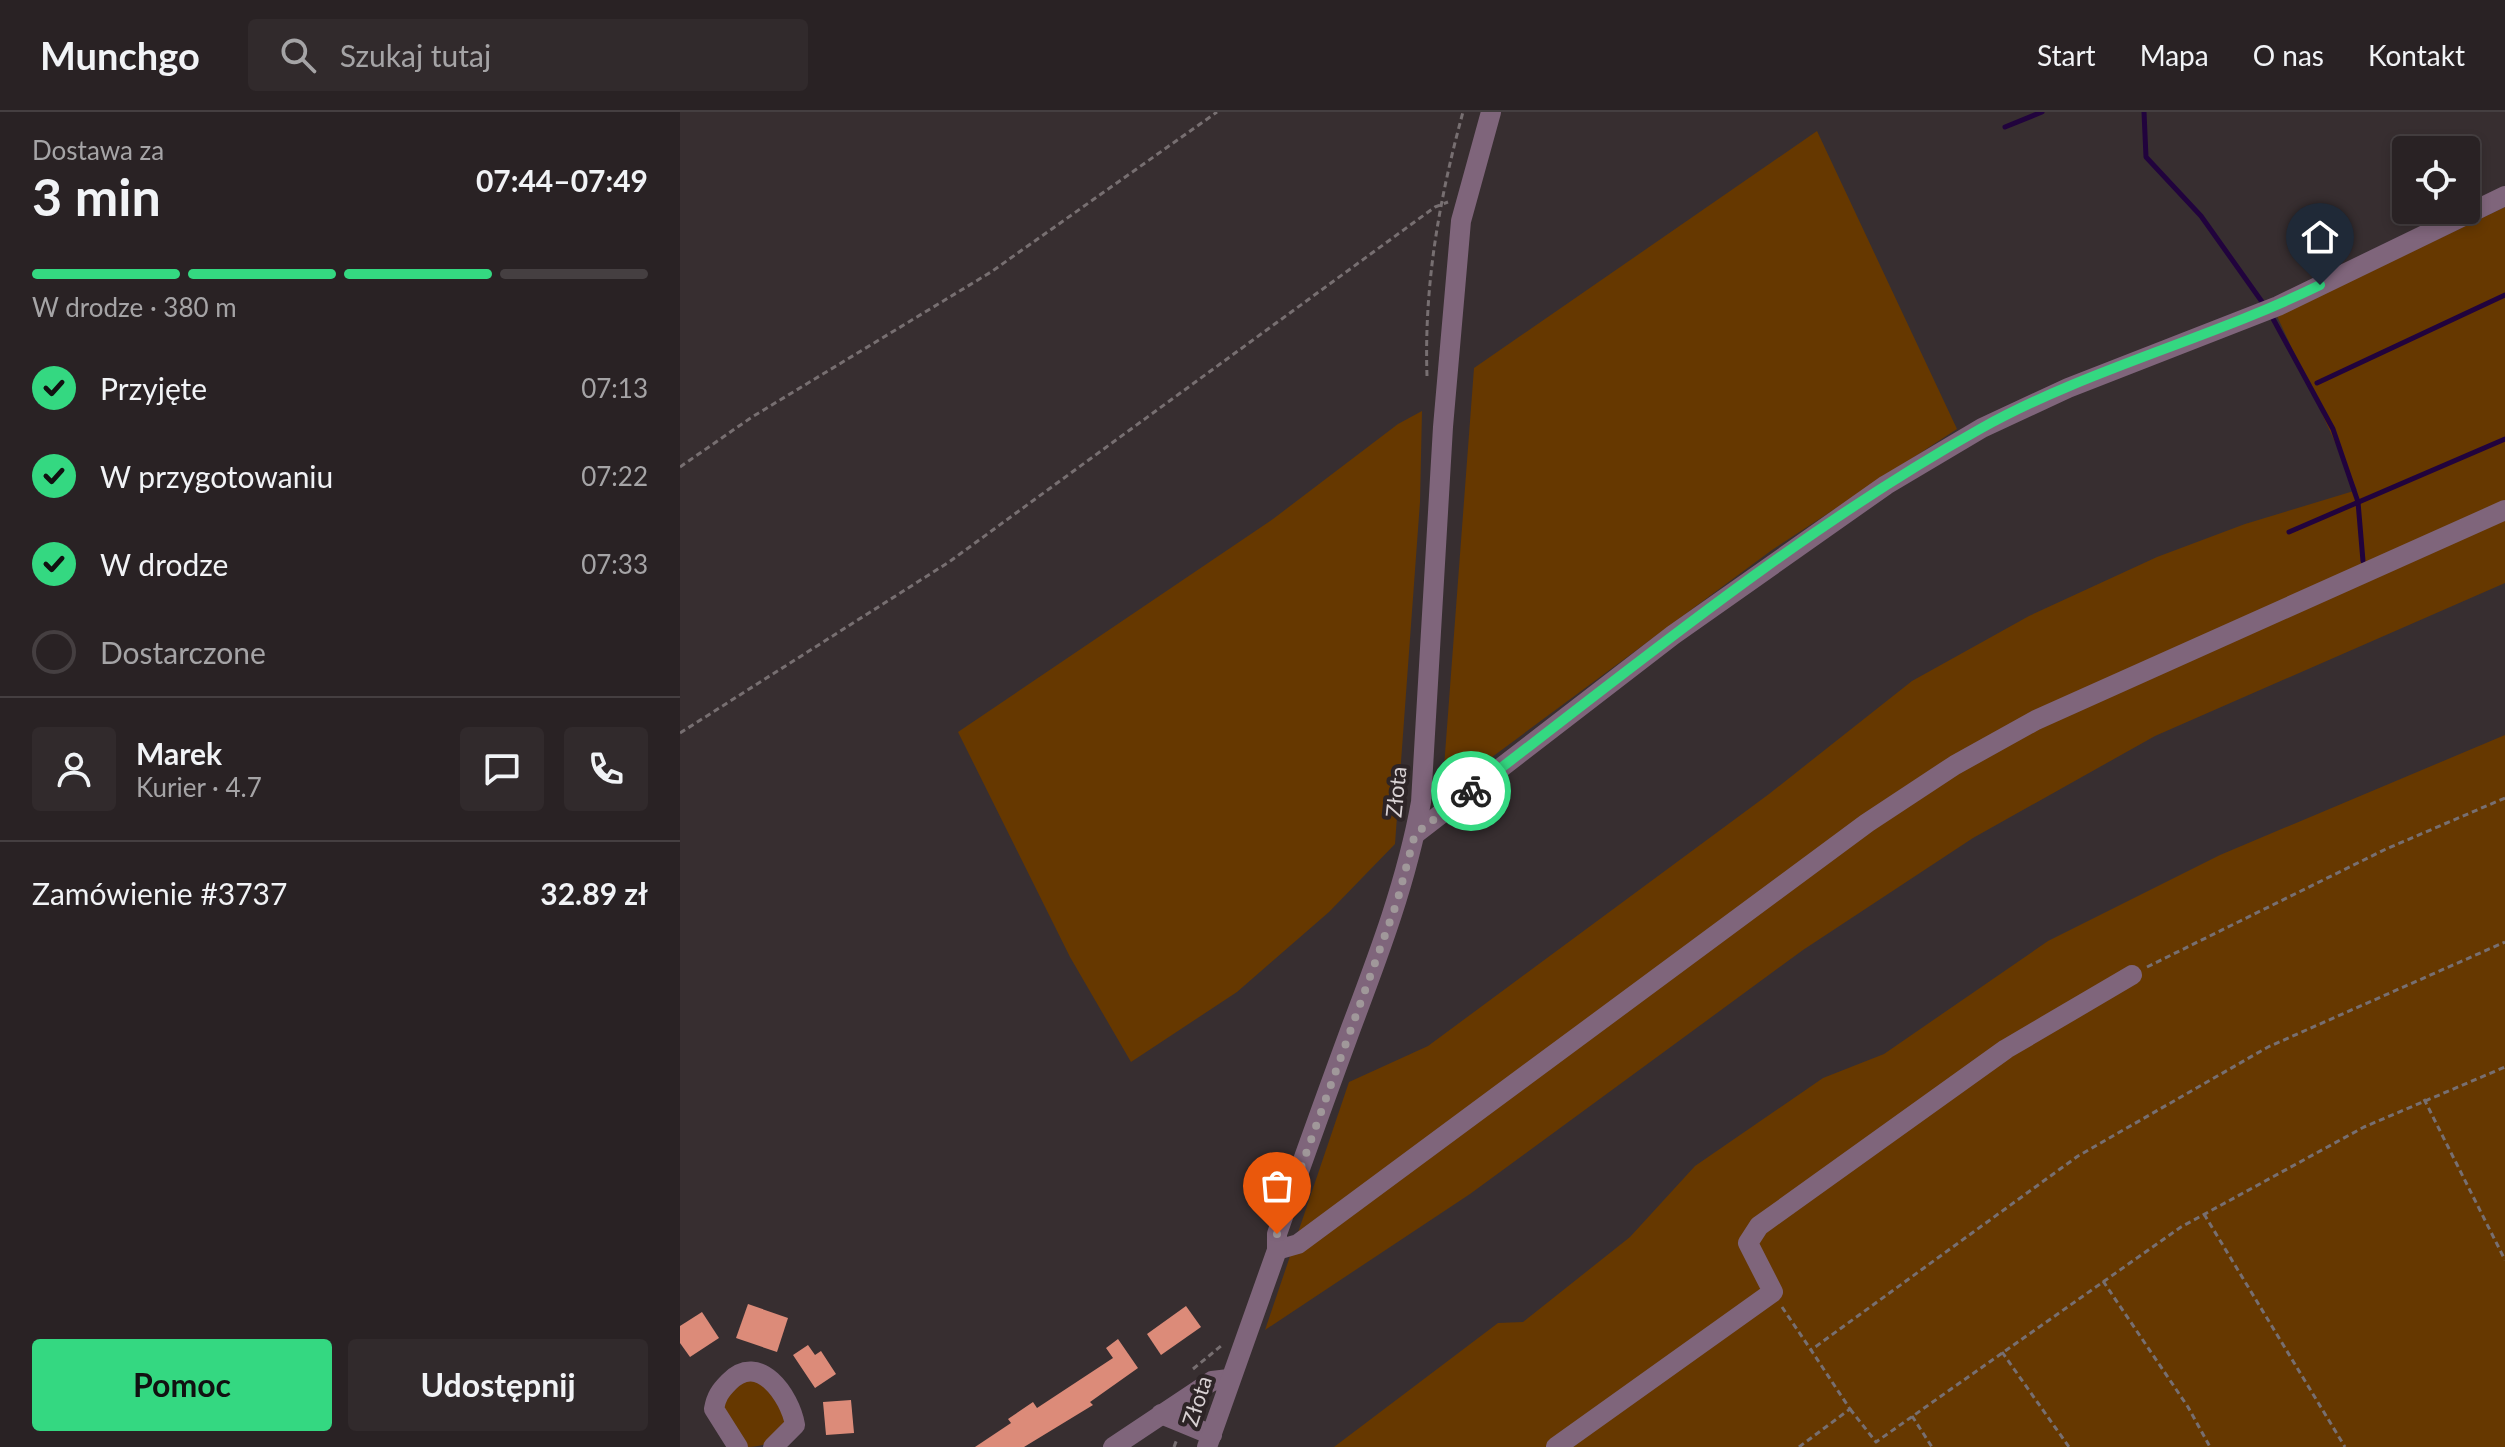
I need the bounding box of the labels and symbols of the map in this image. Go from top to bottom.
pin [2286,203,2354,285]
courier [1431,751,1511,831]
street label: Złota [1379,765,1412,819]
pin [1243,1152,1311,1234]
street label: Złota [1176,1372,1217,1429]

